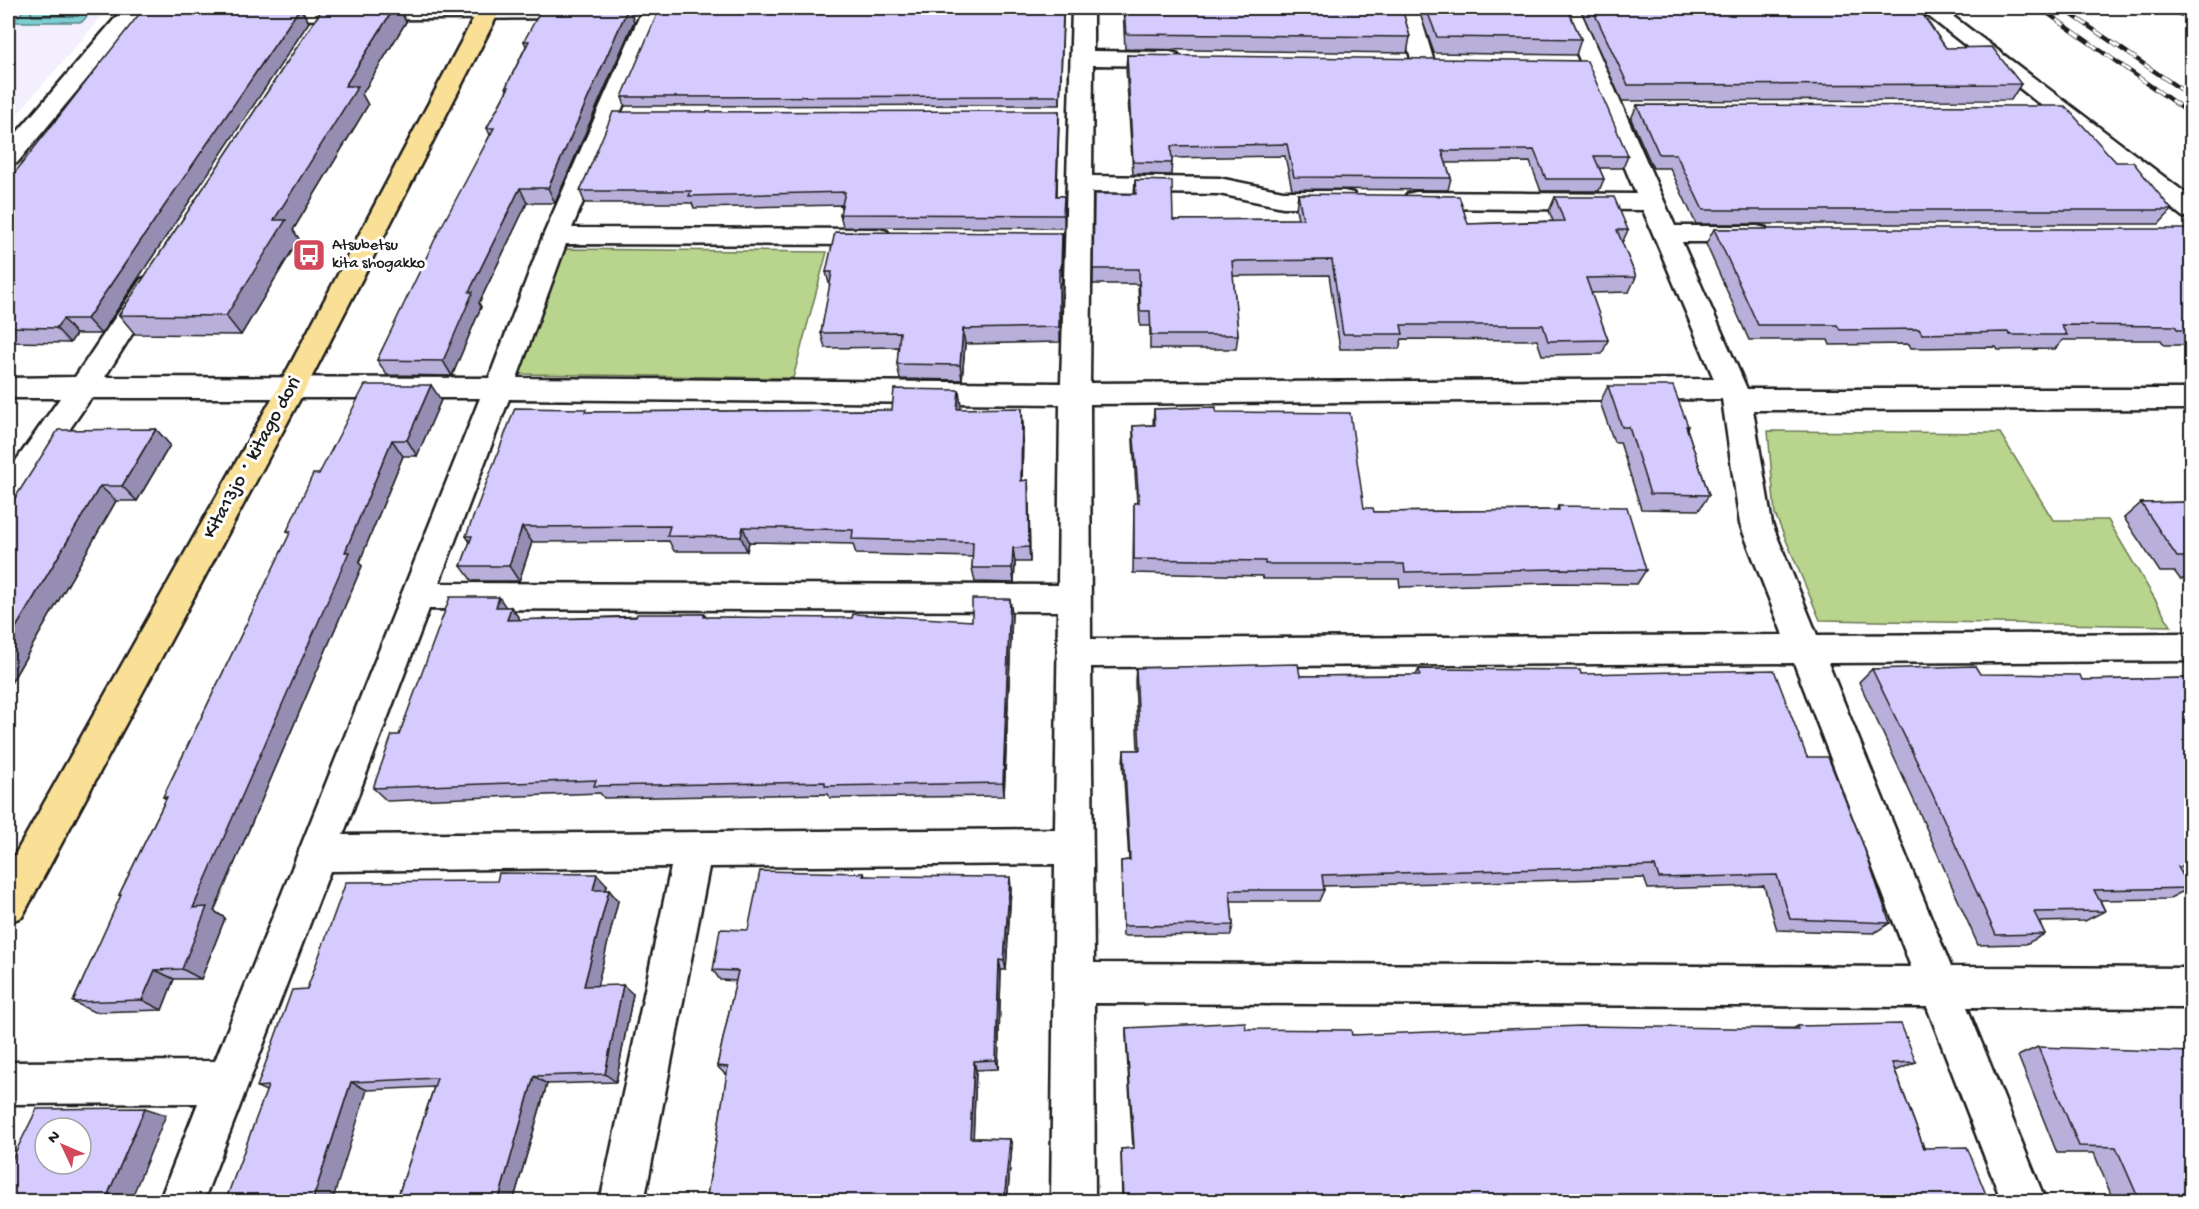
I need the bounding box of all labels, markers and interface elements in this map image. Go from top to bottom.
bus stop icon: Atsubetsu kita shogakko [291,237,327,273]
place label: Atsubetsu kita shogakko [332,237,425,274]
street label: Kita13jo・kitago dori [199,373,307,543]
north arrow [33,1116,93,1176]
text: N [44,1127,66,1148]

